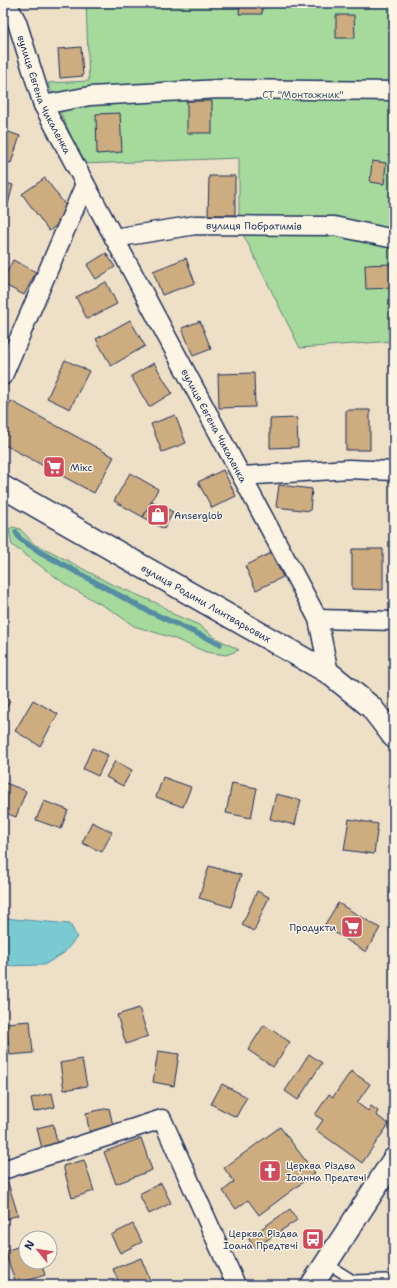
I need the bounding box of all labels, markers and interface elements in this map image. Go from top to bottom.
street label: вулиця Євгена Чикаленка [14,33,74,157]
park label: СТ "Монтажник" [262,88,344,101]
street label: вулиця Побратимів [206,219,302,233]
street label: вулиця Євгена Чикаленка [178,367,250,486]
supermarket icon: Мікс [41,454,67,480]
place label: Мікс [70,461,93,474]
shop icon: Anserglob [145,502,171,528]
place label: Anserglob [174,509,223,522]
street label: вулиця Родини Линтварьових [139,561,273,646]
supermarket icon: Продукти [339,914,365,940]
place label: Продукти [289,921,336,934]
church icon: Церква Різдва Іоанна Предтечі [257,1158,283,1184]
place label: Церква Різдва Іоанна Предтечі [286,1159,367,1184]
bus stop icon: Церква Різдва Іоана Предтечі [300,1226,326,1252]
place label: Церква Різдва Іоана Предтечі [223,1227,299,1252]
north arrow [18,1230,58,1270]
text: N [21,1237,39,1253]

